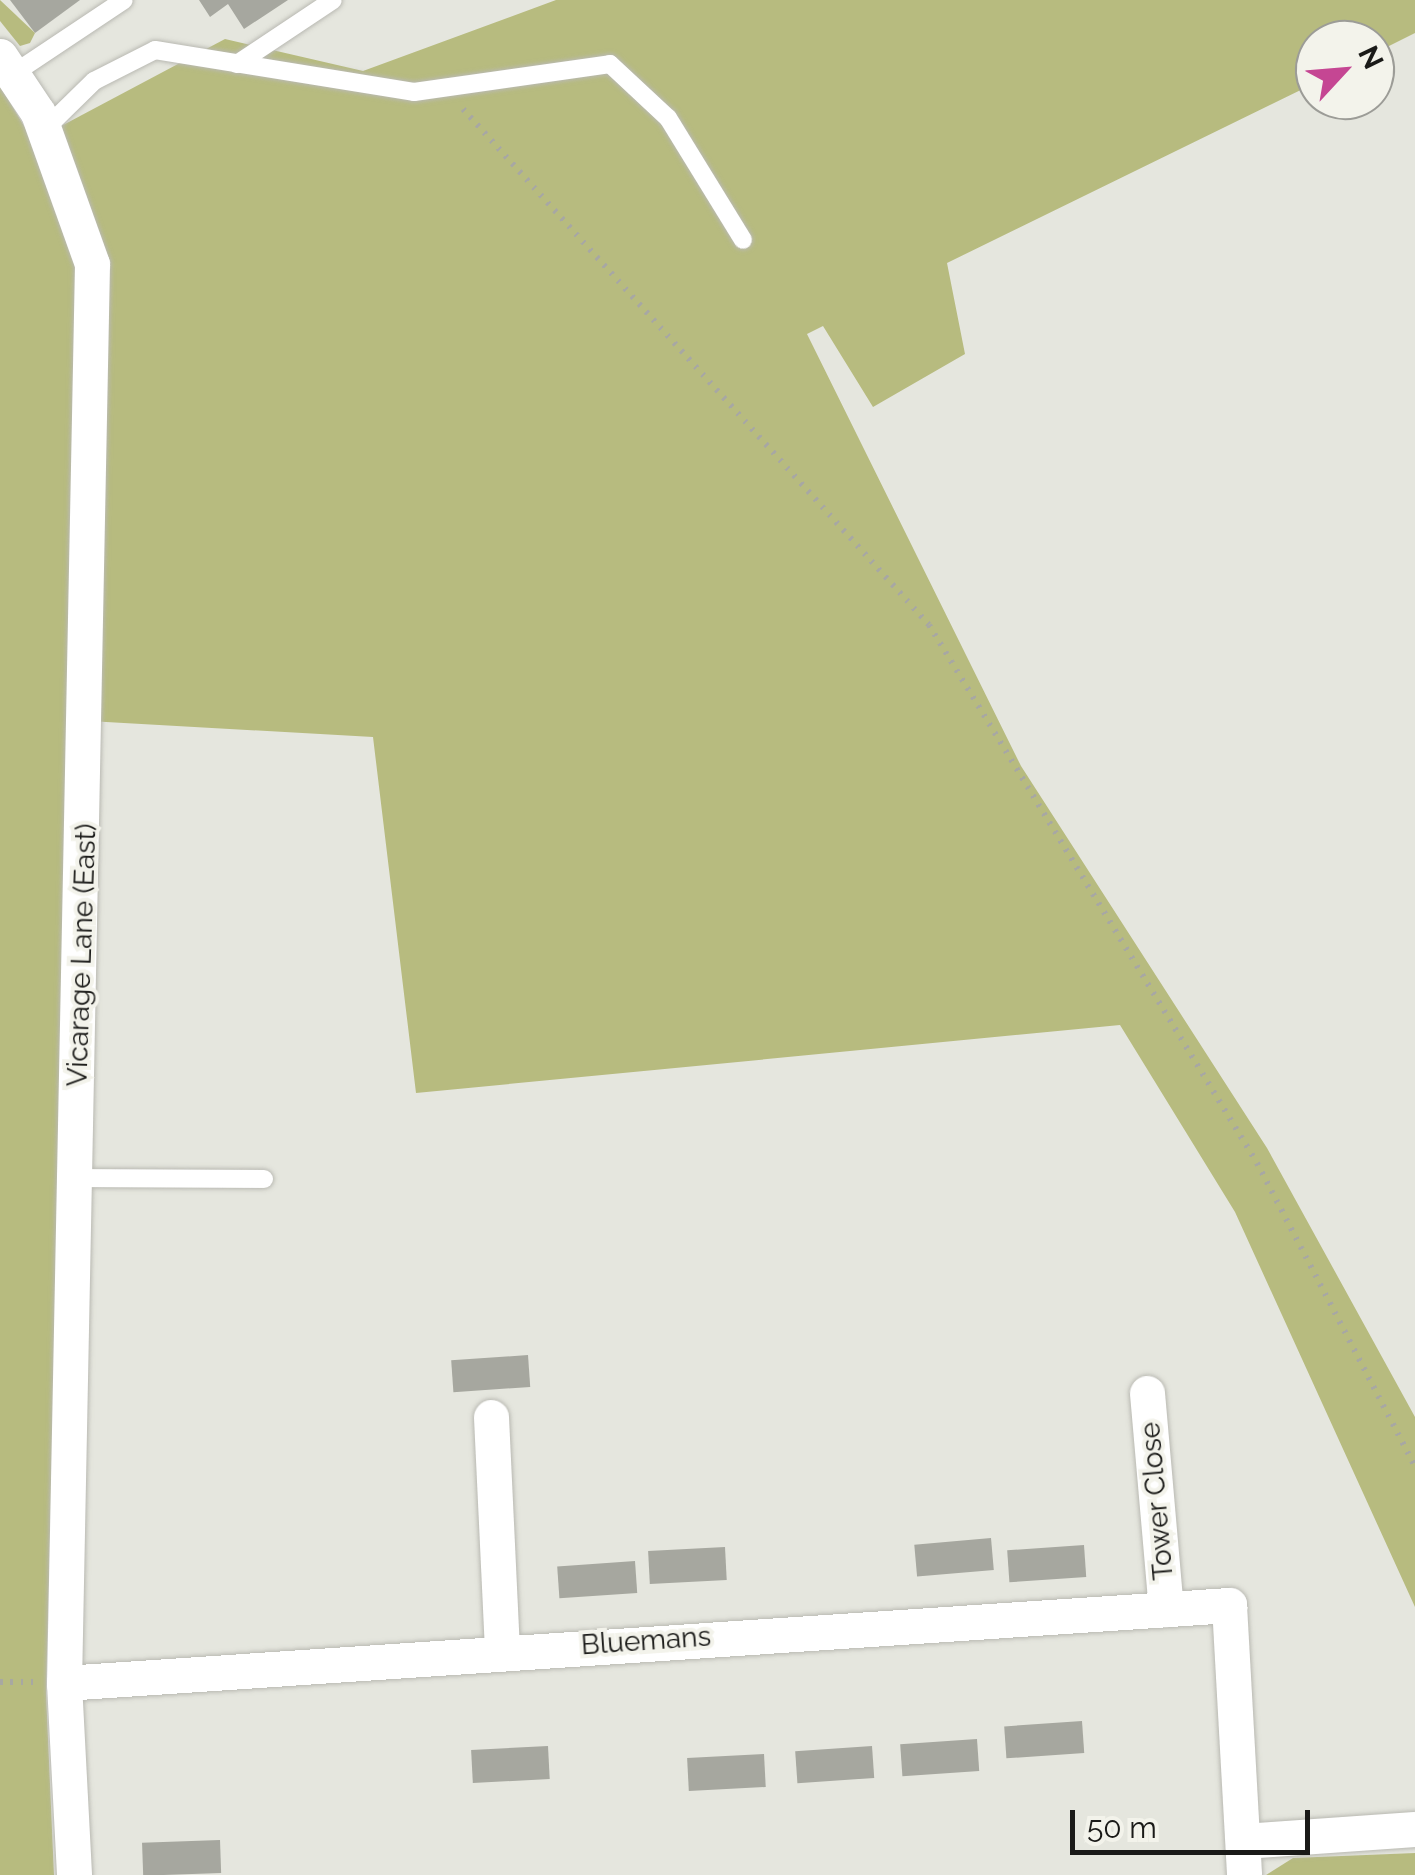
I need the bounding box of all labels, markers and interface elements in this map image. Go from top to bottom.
north arrow [1295,20,1395,120]
text: N [1351,41,1390,74]
street label: Vicarage Lane (East) [61,823,103,1087]
street label: Tower Close [1133,1420,1181,1582]
street label: Bluemans [580,1620,712,1662]
scale bar [1075,1790,1315,1852]
text: 50 m [1087,1810,1157,1845]

